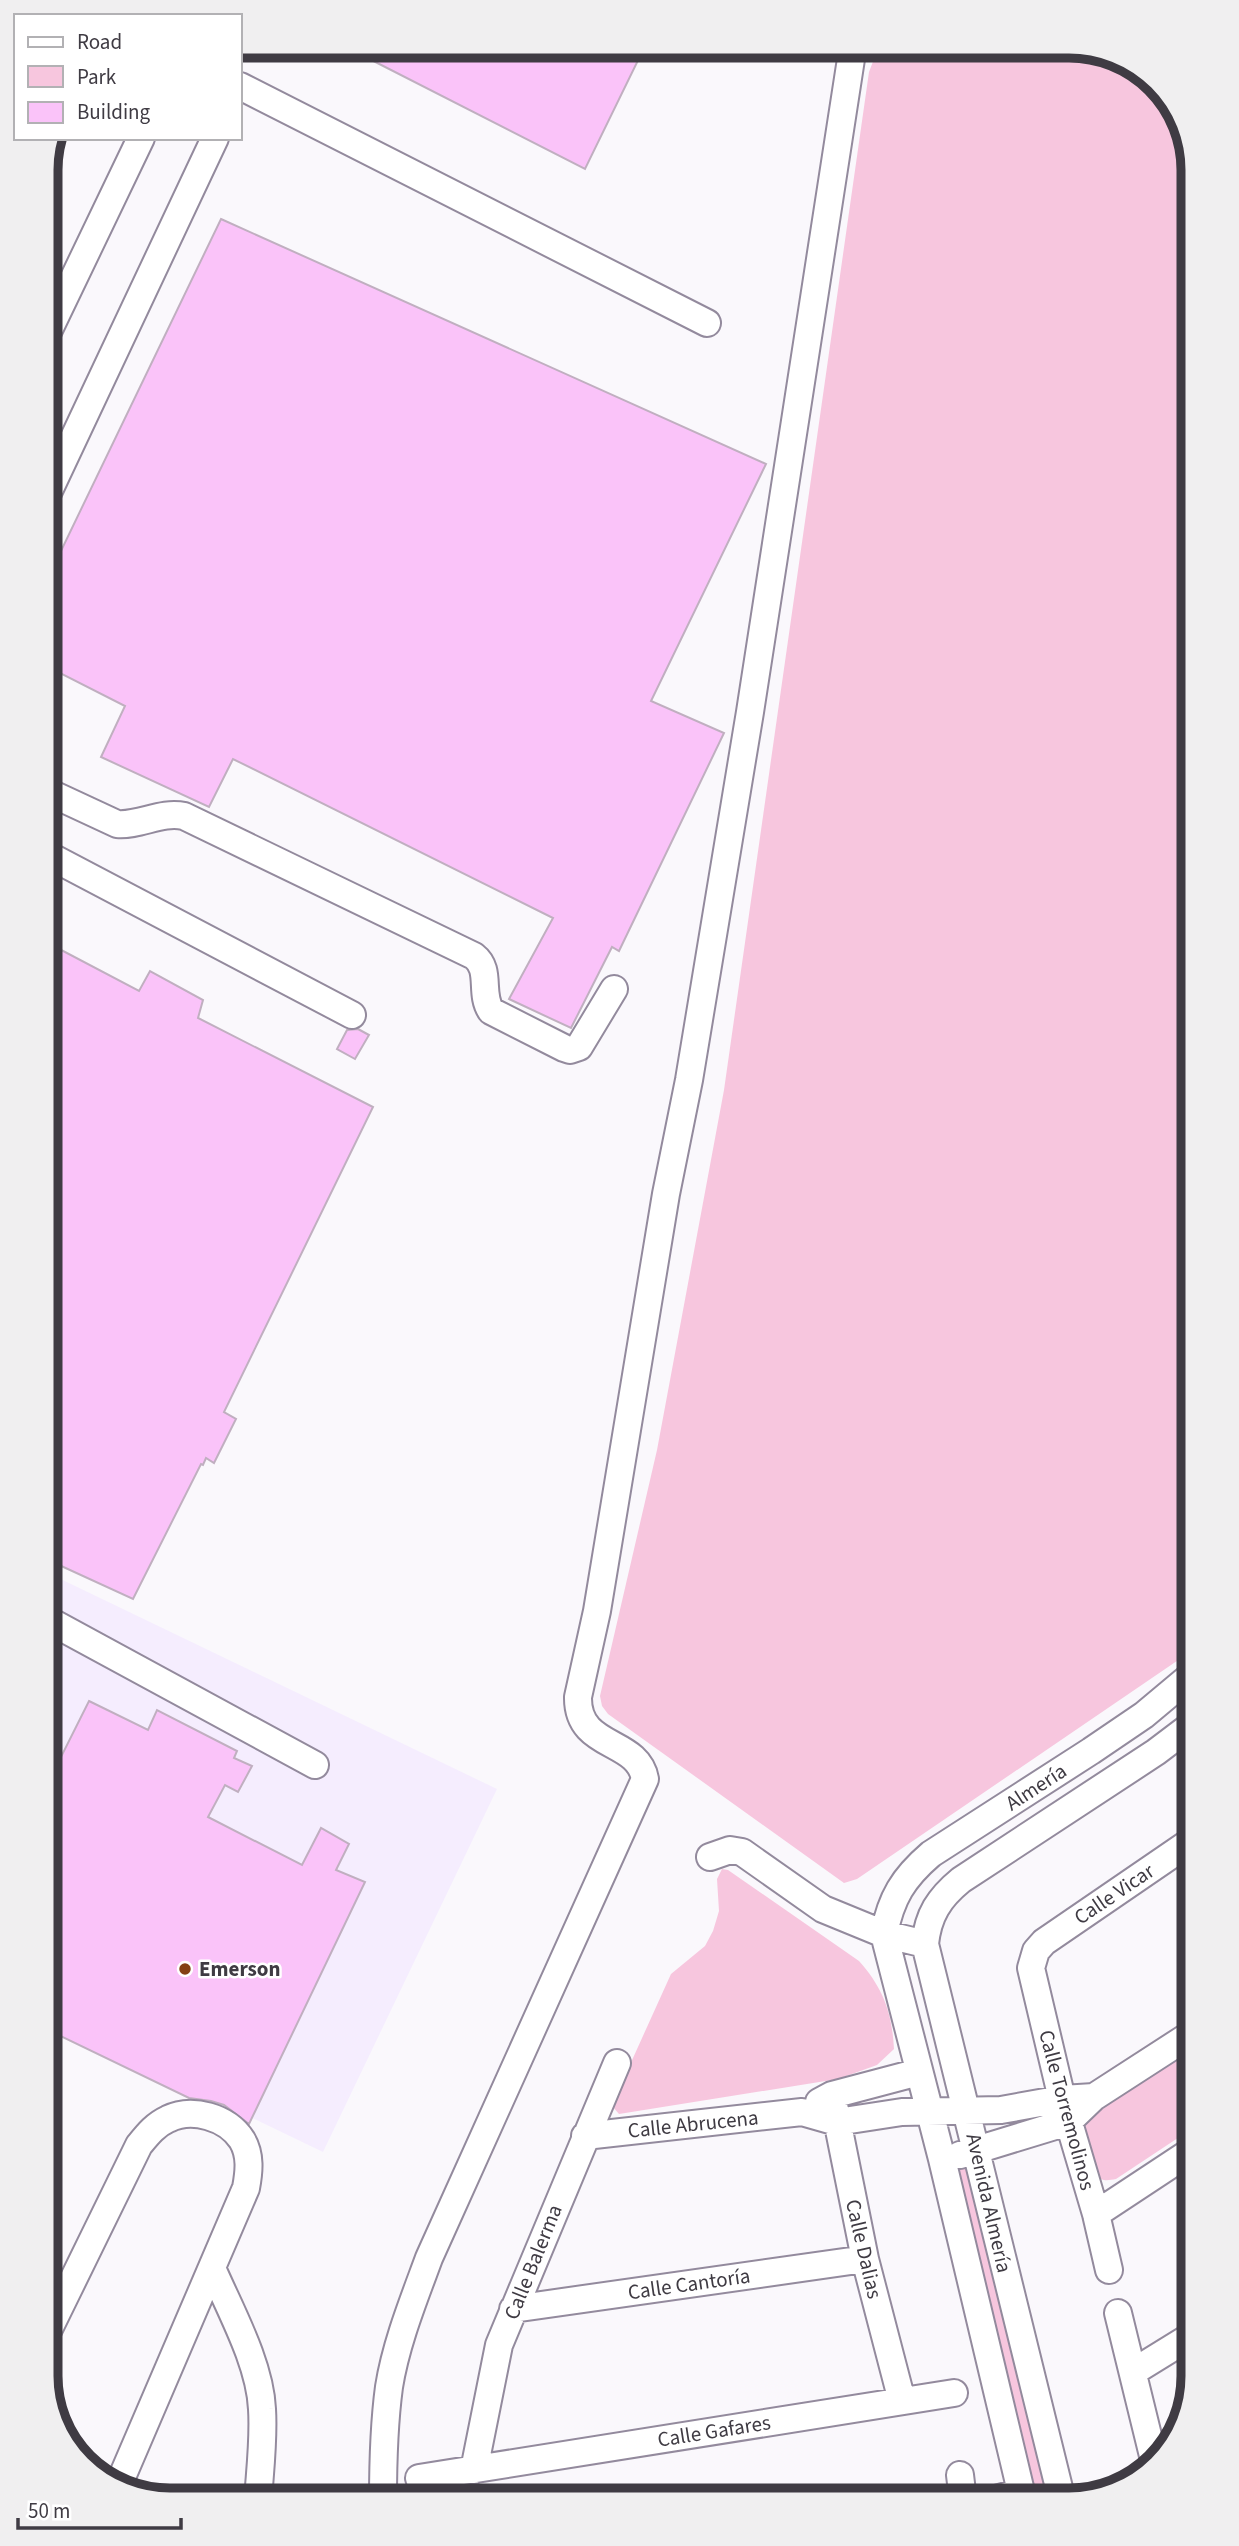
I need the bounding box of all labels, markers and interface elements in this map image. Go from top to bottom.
legend [14,14,242,140]
text: Road [77,27,122,57]
text: Park [77,62,117,92]
text: Building [77,97,151,127]
street label: Almería [999,1756,1073,1818]
street label: Calle Vicar [1068,1856,1161,1932]
place label: Emerson [199,1954,281,1984]
marker: Emerson [177,1961,193,1977]
street label: Calle Torremolinos [1031,2026,1103,2194]
street label: Calle Abrucena [626,2102,760,2146]
street label: Avenida Almería [958,2130,1020,2276]
street label: Calle Dalias [838,2196,890,2302]
street label: Calle Balerma [496,2200,570,2324]
street label: Calle Cantoría [626,2261,752,2307]
street label: Calle Gafares [655,2407,773,2455]
scale bar [18,2486,180,2530]
text: 50 m [28,2496,70,2526]

